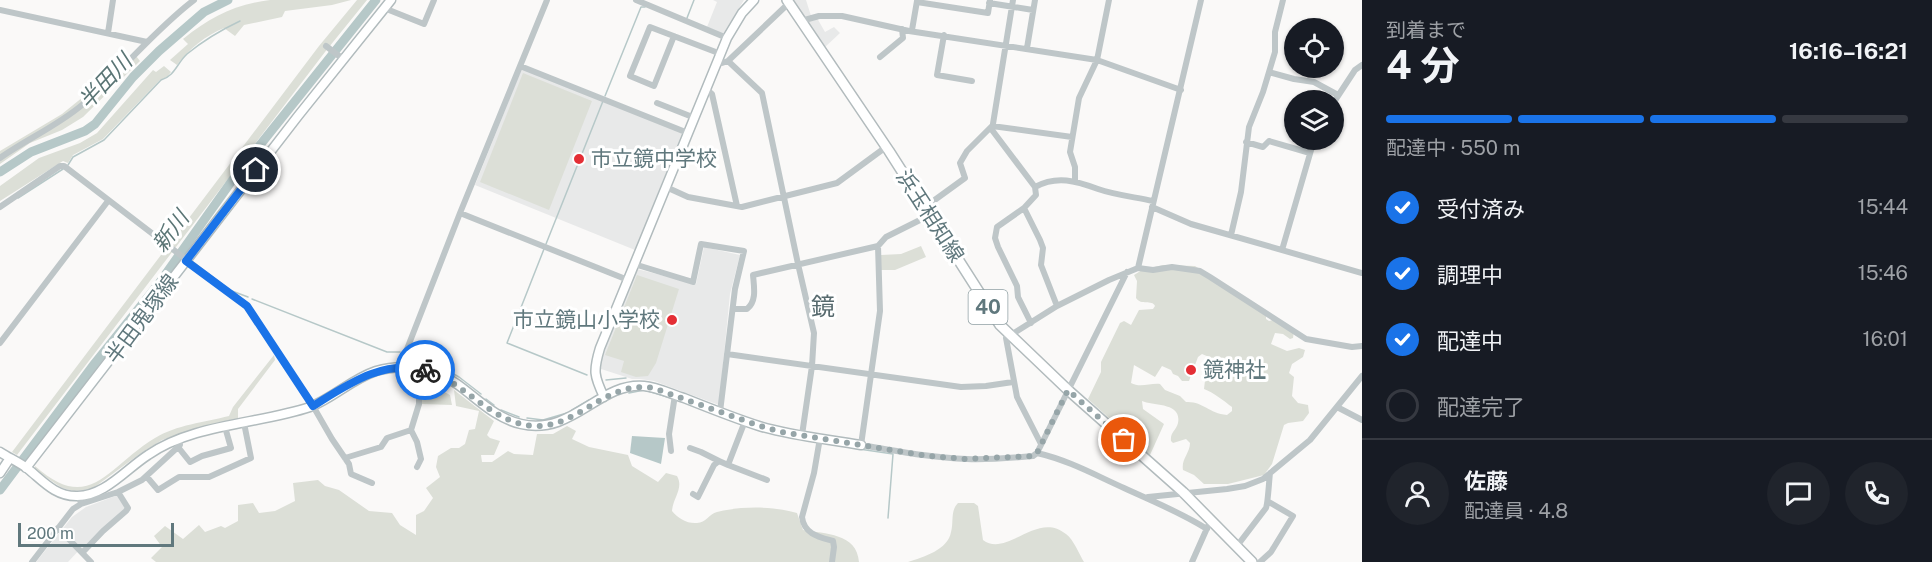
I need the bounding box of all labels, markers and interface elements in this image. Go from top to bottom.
map controls [1284,18,1344,150]
button: locate [1284,18,1344,78]
text: 到着まで [1386,18,1466,42]
text: 16:16–16:21 [1789,38,1908,64]
text: 4 分 [1386,42,1459,88]
water label: 半田川 [73,47,138,114]
button: layers [1284,90,1344,150]
text: 配達中 · 550 m [1386,136,1520,160]
pin [230,144,281,195]
place label: 市立鏡中学校 [591,146,717,171]
marker: 市立鏡中学校 [572,152,586,166]
icon: home [239,153,272,186]
street label: 浜玉相知線 [891,165,969,267]
icon: check [1386,191,1419,224]
text: 15:44 [1858,195,1908,219]
text: 受付済み [1437,196,1525,222]
water label: 新川 [146,204,195,256]
icon: check [1386,257,1419,290]
text: 15:46 [1858,261,1908,285]
text: 調理中 [1437,262,1503,288]
street label: 半田鬼塚線 [100,269,183,368]
road number: 40 [968,290,1008,324]
district label: 鏡 [811,292,835,320]
place label: 市立鏡山小学校 [513,307,660,332]
marker: 市立鏡山小学校 [665,313,679,327]
icon: check [1386,323,1419,356]
text: 16:01 [1863,327,1908,351]
text: 配達中 [1437,328,1503,354]
courier [395,340,455,400]
icon: bike [409,354,442,387]
place label: 鏡神社 [1203,357,1266,382]
marker: 鏡神社 [1184,363,1198,377]
text: 配達完了 [1437,394,1525,420]
pin [1098,414,1149,465]
icon: bag [1107,423,1140,456]
button: person [1386,462,1449,525]
button: chat [1767,462,1830,525]
button: phone [1845,462,1908,525]
text: 佐藤 [1464,468,1508,494]
text: 配達員 · 4.8 [1464,499,1568,523]
scale bar [18,520,174,548]
text: 200 m [27,524,74,543]

